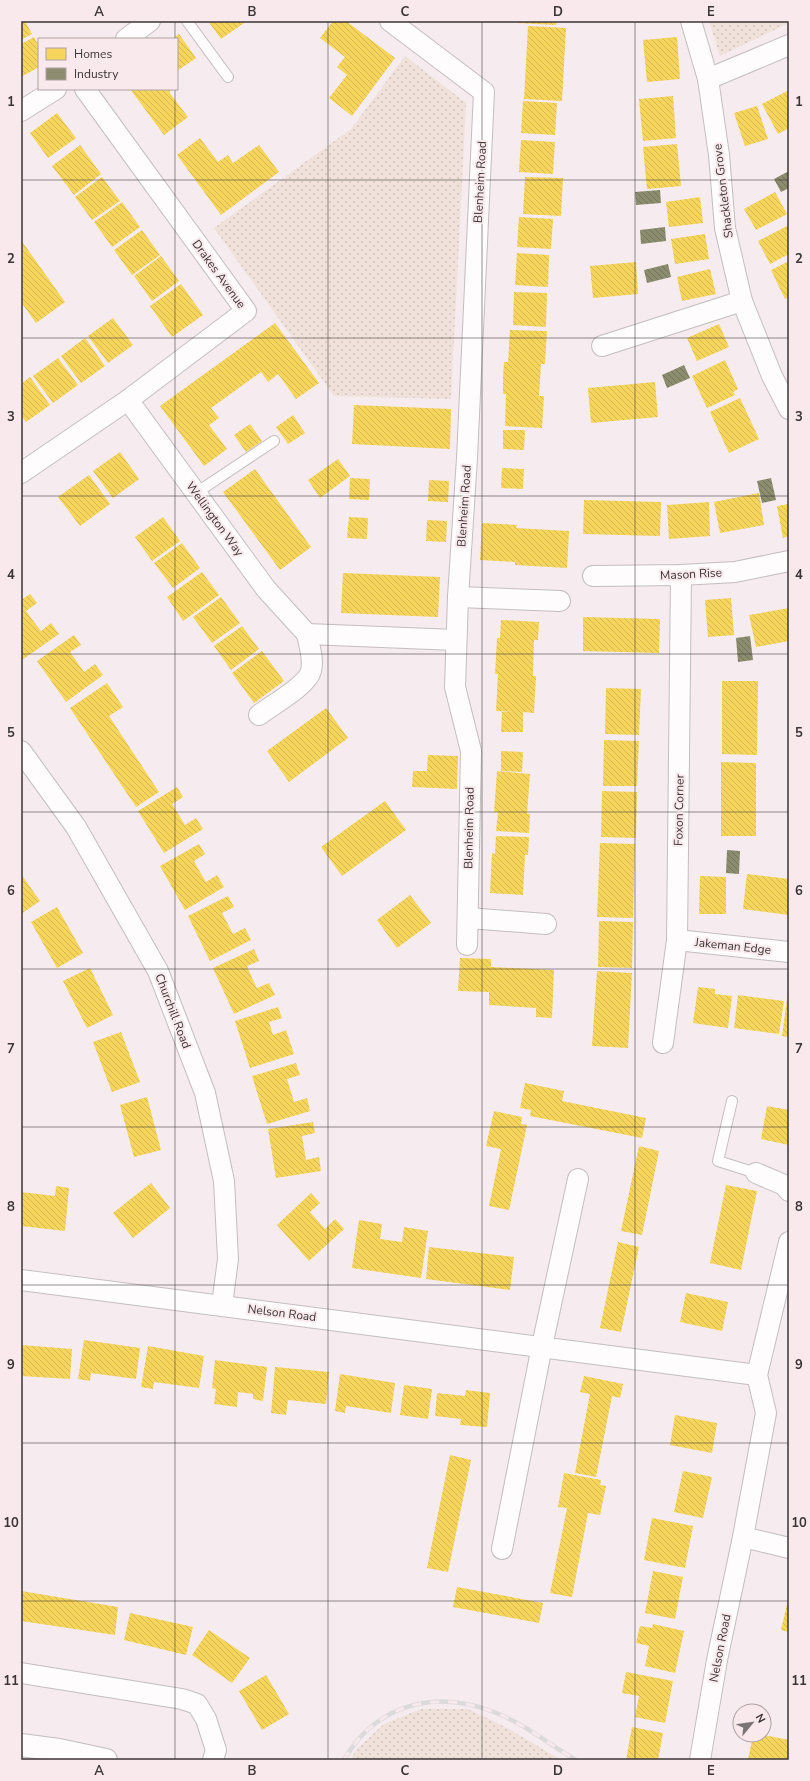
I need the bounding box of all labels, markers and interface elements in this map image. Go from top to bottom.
text: A [94,3,104,21]
text: B [248,3,257,21]
text: C [401,3,410,21]
text: D [553,3,563,21]
text: E [707,3,715,21]
legend [38,38,178,90]
text: Homes [74,46,112,62]
text: Industry [74,66,119,82]
text: 1 [7,93,15,111]
text: 1 [795,93,803,111]
street label: Blenheim Road [470,141,490,223]
street label: Shackleton Grove [709,143,737,239]
street label: Drakes Avenue [189,236,249,312]
text: 2 [7,250,15,268]
text: 2 [795,250,803,268]
text: 3 [7,408,15,426]
text: 3 [795,408,803,426]
street label: Blenheim Road [453,465,475,547]
street label: Wellington Way [183,479,248,560]
street label: Mason Rise [660,564,722,584]
text: 4 [7,566,15,584]
text: 4 [795,566,803,584]
text: 5 [7,724,15,742]
text: 5 [795,724,803,742]
street label: Foxon Corner [670,773,688,846]
street label: Blenheim Road [460,787,478,869]
text: 6 [7,882,15,900]
text: 6 [795,882,803,900]
street label: Jakeman Edge [693,934,772,958]
street label: Churchill Road [151,971,195,1051]
text: 7 [7,1040,15,1058]
text: 7 [795,1040,803,1058]
text: 8 [7,1198,15,1216]
text: 8 [795,1198,803,1216]
street label: Nelson Road [247,1301,317,1325]
text: 9 [7,1356,15,1374]
text: 9 [795,1356,803,1374]
text: 10 [3,1514,19,1532]
text: 10 [791,1514,807,1532]
street label: Nelson Road [706,1613,734,1683]
text: 11 [3,1672,19,1690]
text: 11 [791,1672,807,1690]
north arrow [732,1703,772,1743]
text: N [752,1711,769,1726]
text: A [94,1762,104,1780]
text: B [248,1762,257,1780]
text: C [401,1762,410,1780]
text: D [553,1762,563,1780]
text: E [707,1762,715,1780]

